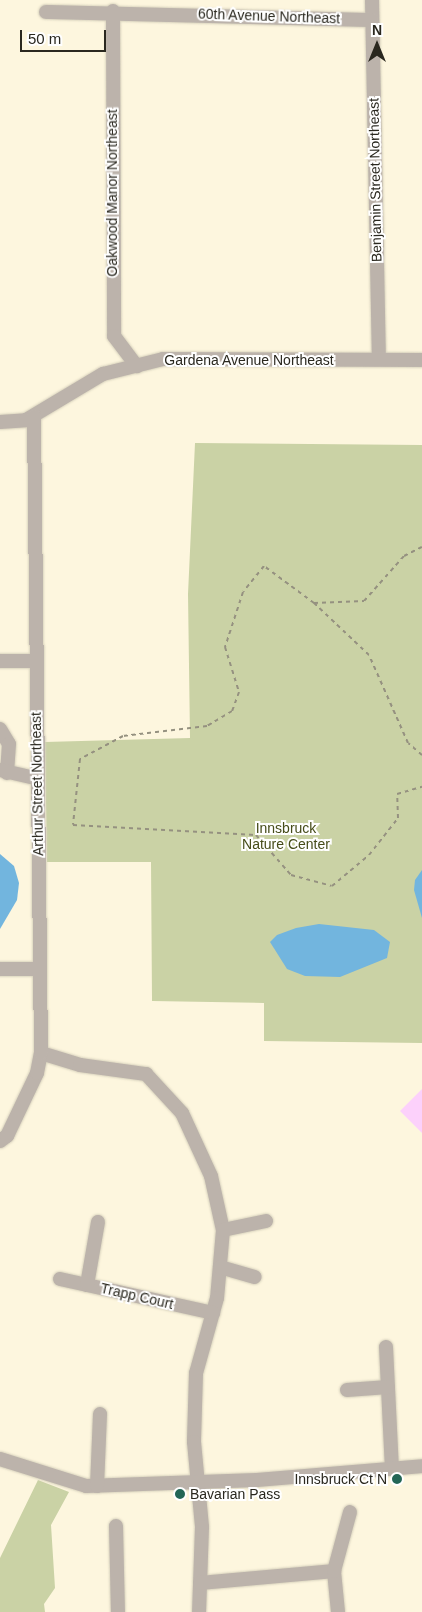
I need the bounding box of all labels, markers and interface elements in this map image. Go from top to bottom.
street label: 60th Avenue Northeast [197,5,341,27]
scale bar [22,20,109,52]
north arrow [352,20,402,70]
text: N [372,22,382,38]
text: 50 m [28,30,61,47]
street label: Benjamin Street Northeast [365,98,385,262]
street label: Oakwood Manor Northeast [104,109,120,277]
street label: Gardena Avenue Northeast [164,352,334,368]
street label: Arthur Street Northeast [27,712,47,856]
park label: Innsbruck Nature Center [242,820,330,852]
street label: Trapp Court [99,1279,175,1313]
place label: Innsbruck Ct N [294,1471,387,1487]
marker: Innsbruck Ct N [391,1473,403,1485]
place label: Bavarian Pass [190,1486,280,1502]
marker: Bavarian Pass [174,1488,186,1500]

